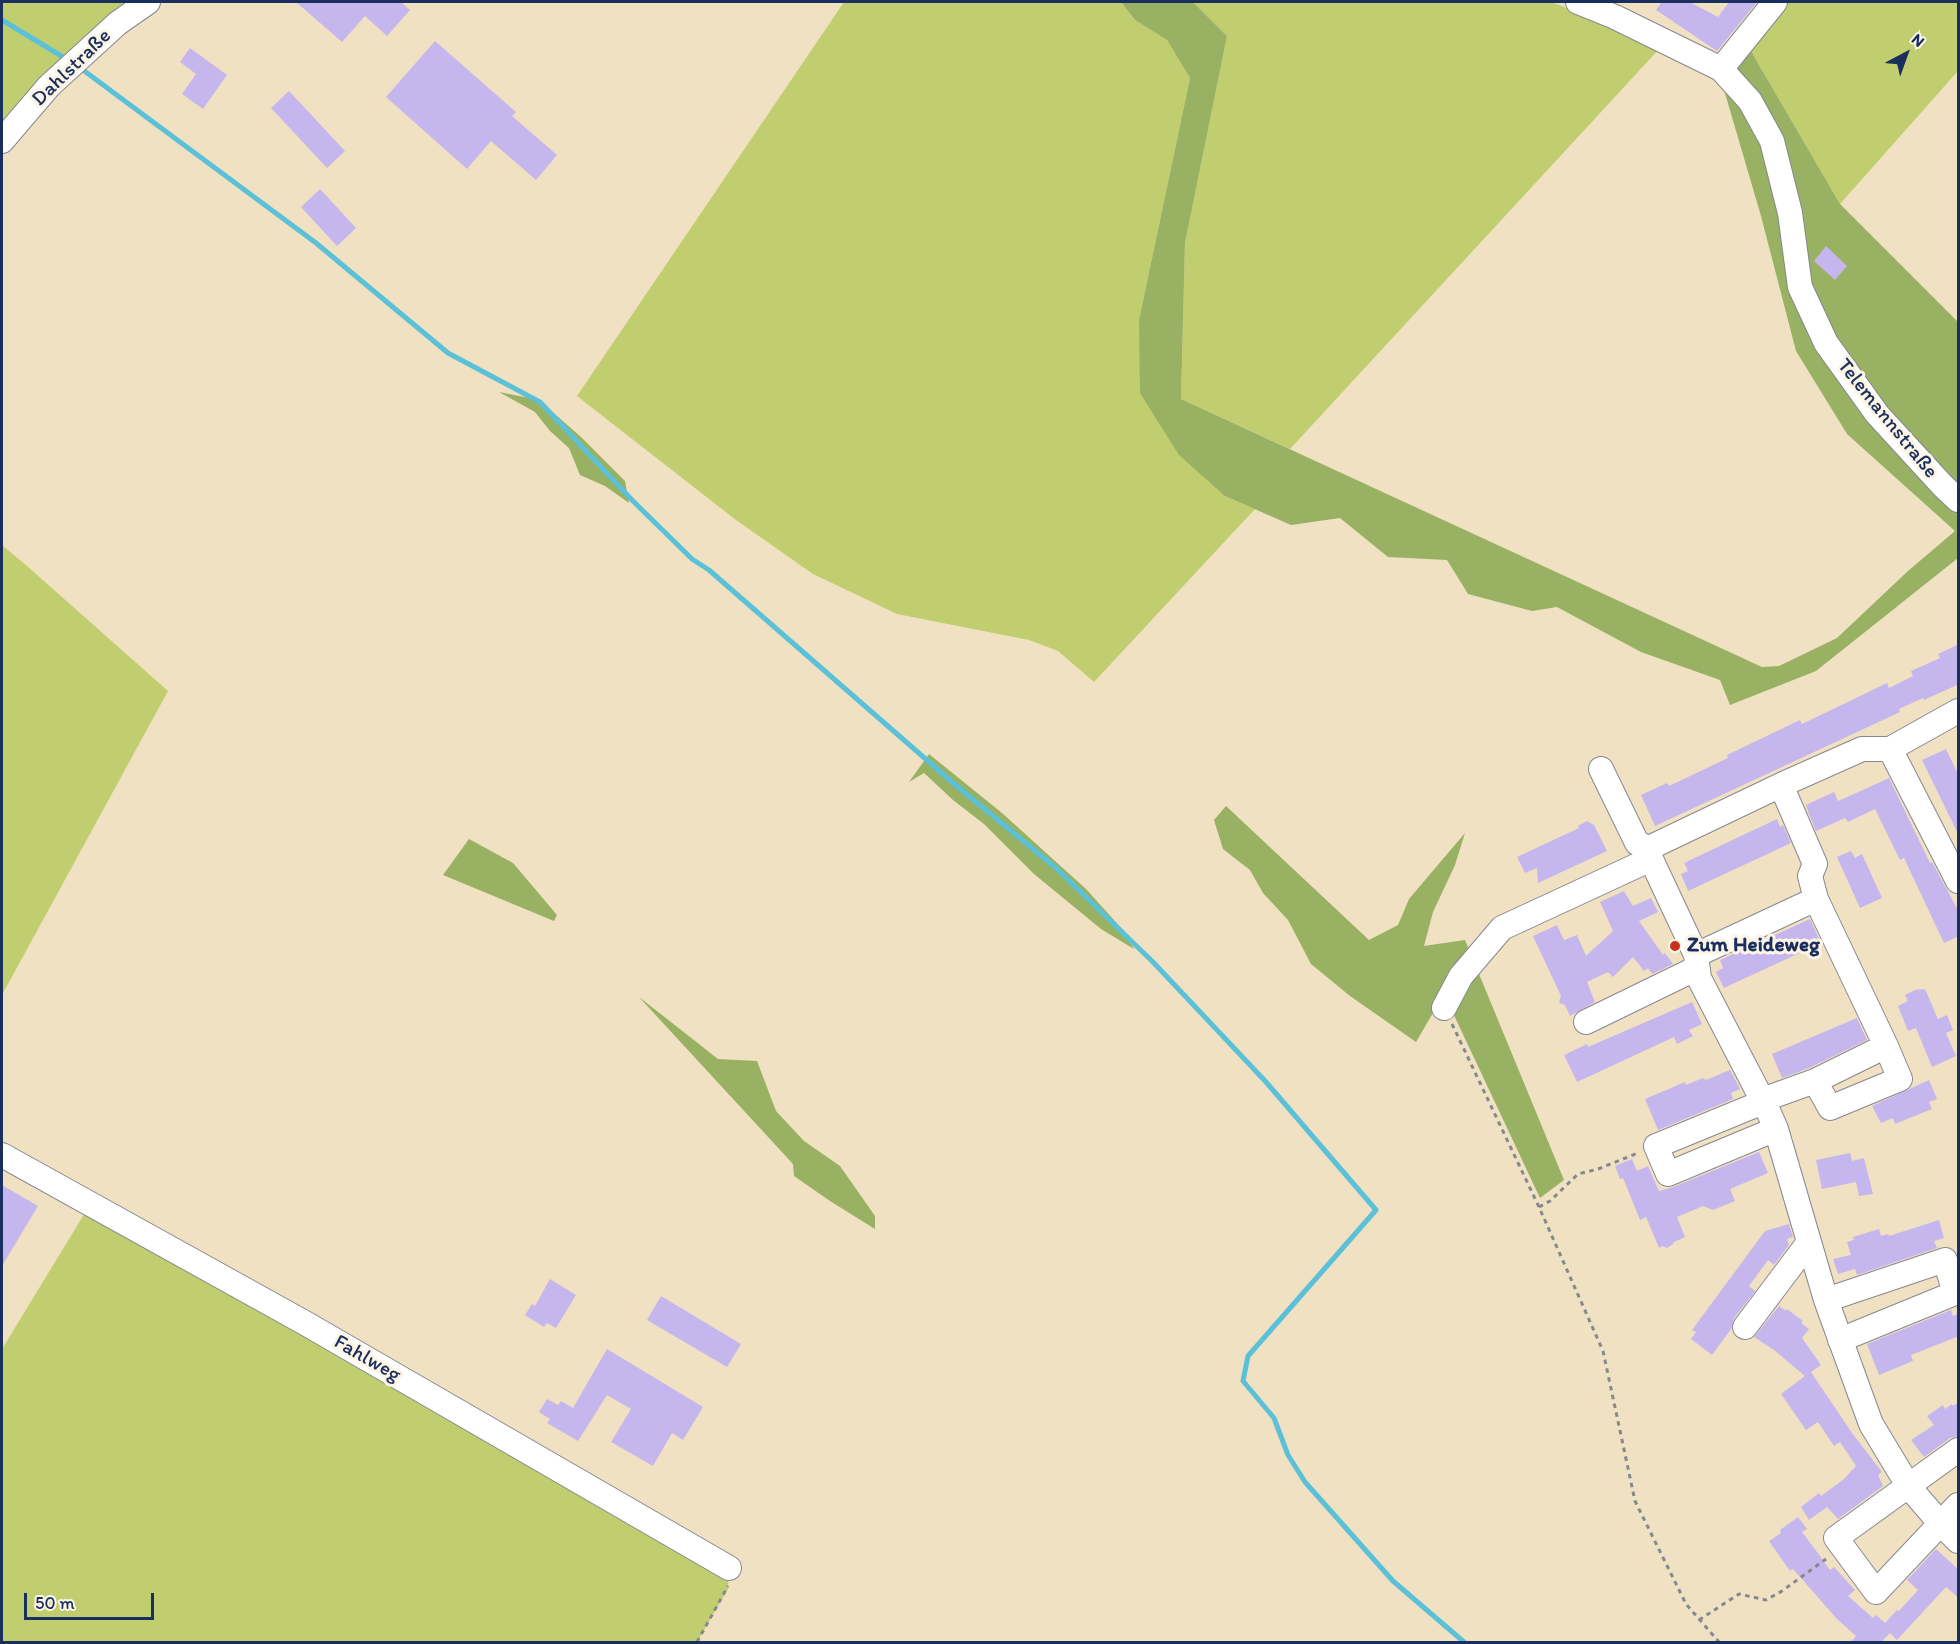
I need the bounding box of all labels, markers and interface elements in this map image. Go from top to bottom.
street label: Dahlstraße [27,24,117,112]
north arrow [1876,24,1936,84]
text: N [1908,29,1928,51]
street label: Telemannstraße [1831,354,1943,484]
place label: Zum Heideweg [1687,933,1820,959]
marker: Zum Heideweg [1668,939,1682,953]
street label: Fahlweg [329,1330,405,1388]
scale bar [27,1581,158,1619]
text: 50 m [35,1592,75,1614]

